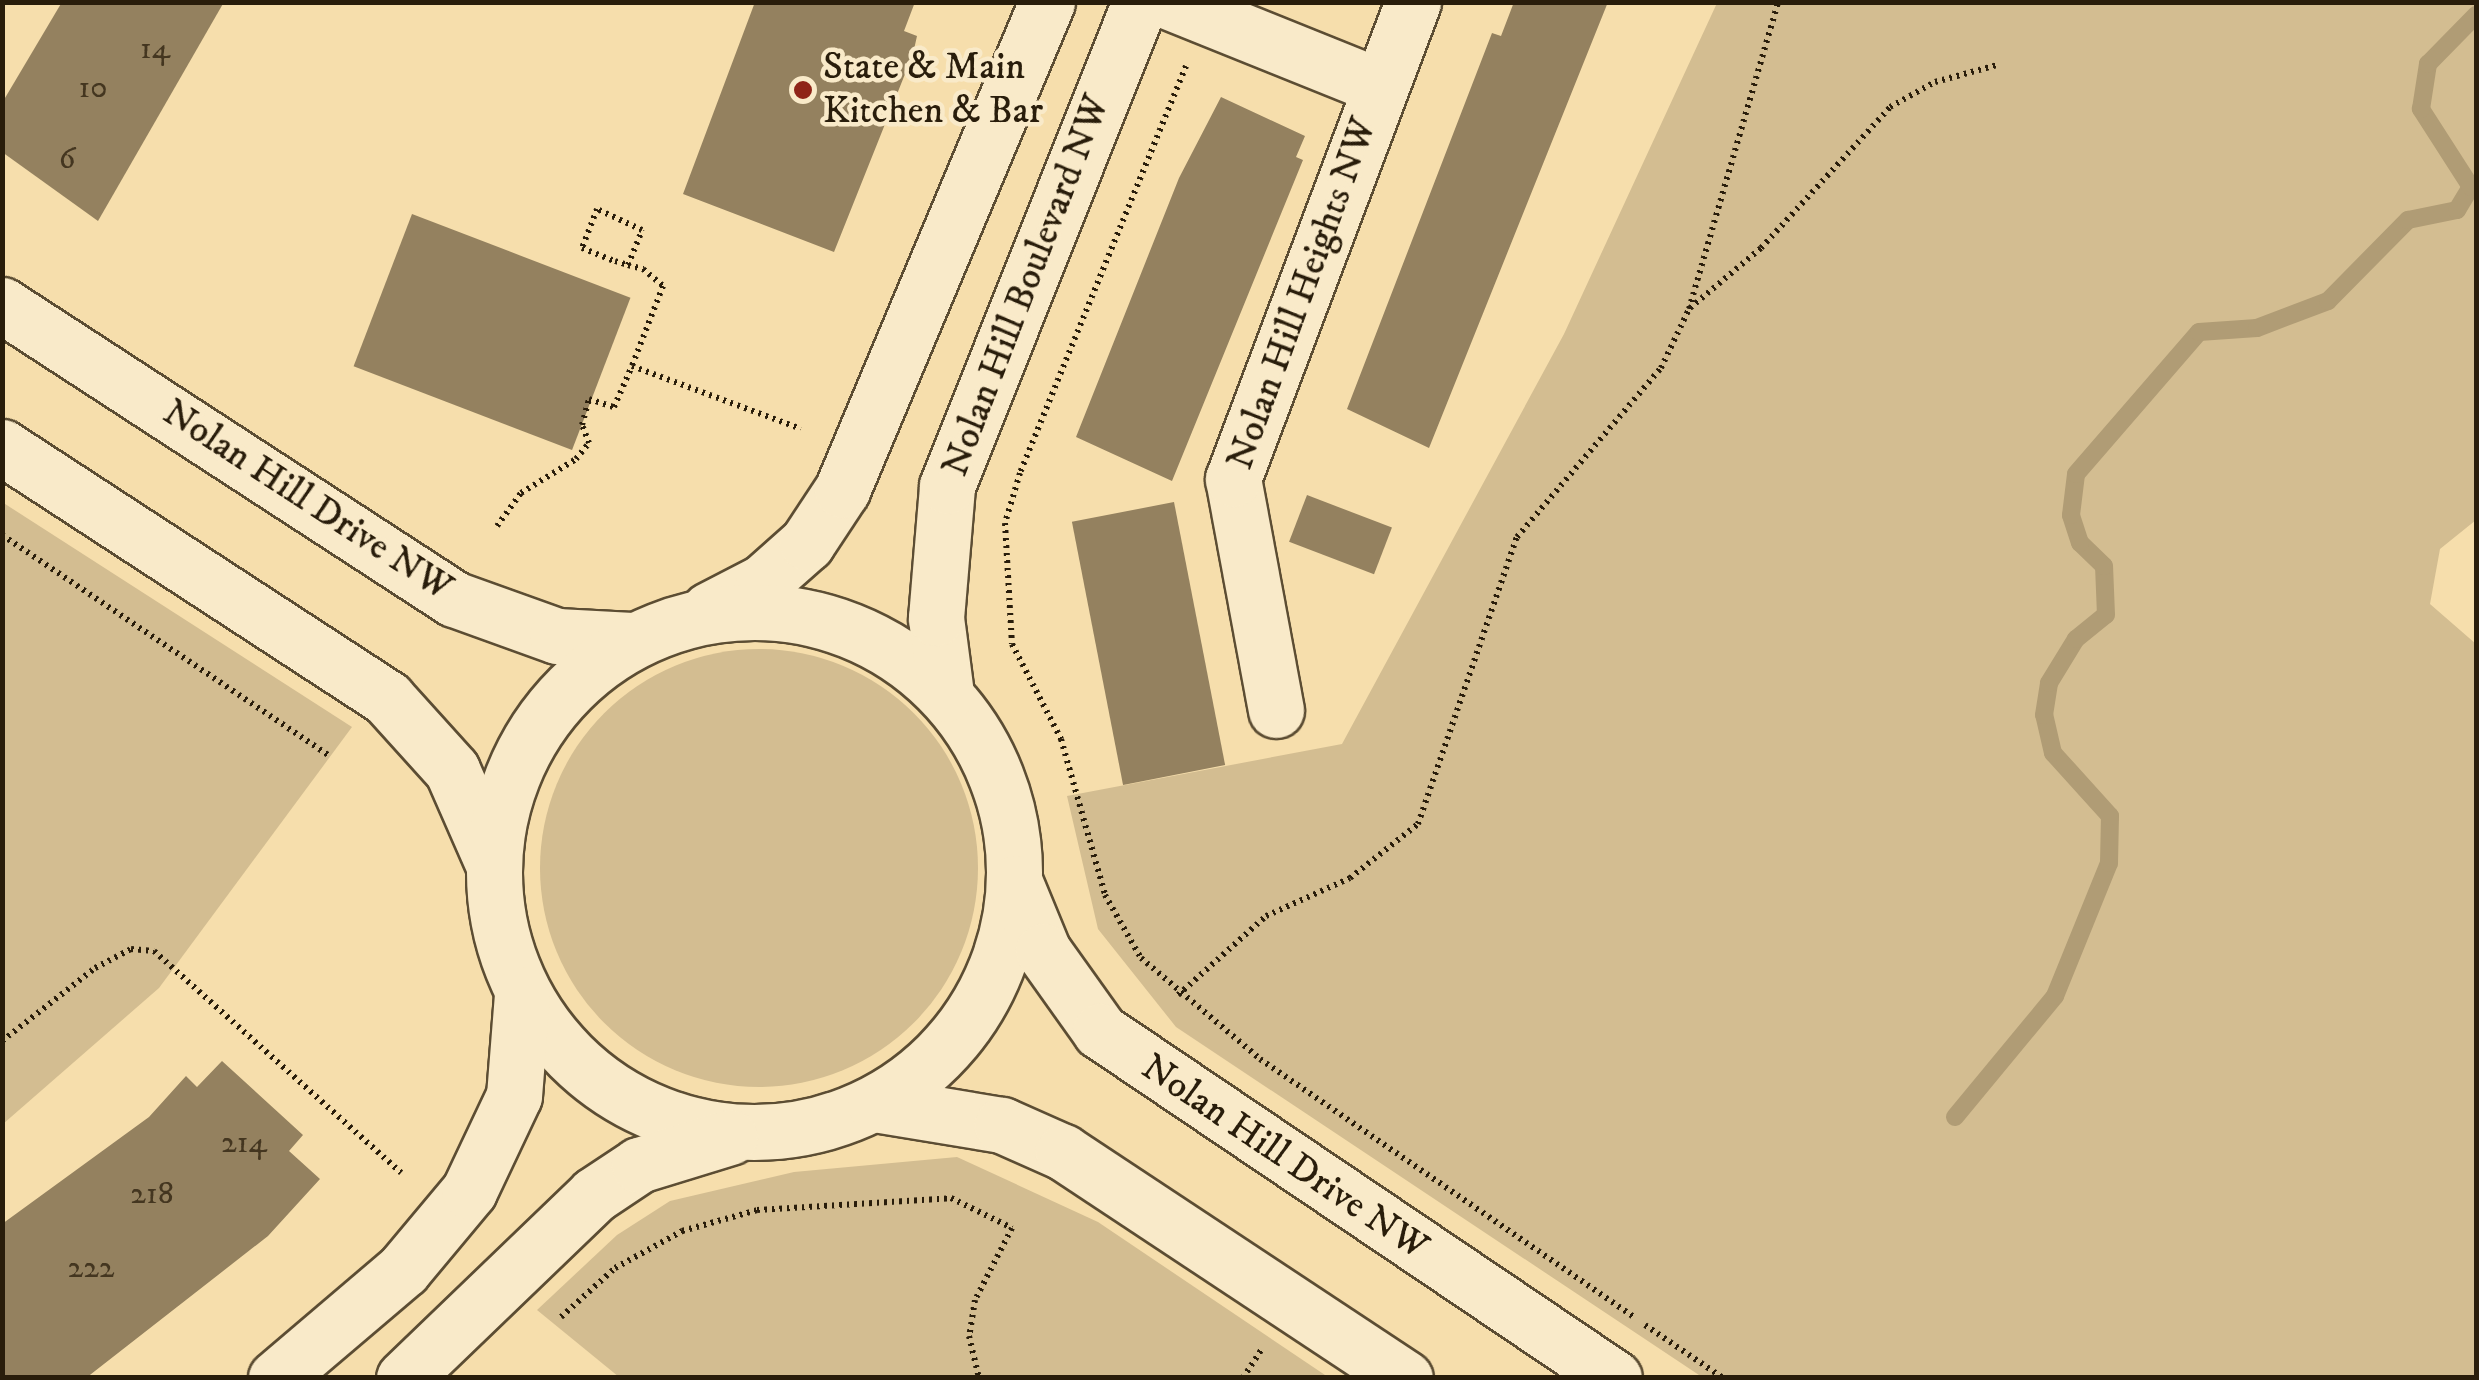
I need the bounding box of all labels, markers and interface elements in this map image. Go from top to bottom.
house number: 14 [140,30,170,68]
place label: State & Main Kitchen & Bar [823,45,1043,134]
house number: 10 [79,69,107,107]
marker: State & Main Kitchen & Bar [792,79,814,101]
street label: Nolan Hill Boulevard NW [933,89,1121,483]
street label: Nolan Hill Heights NW [1218,112,1388,476]
house number: 6 [59,140,75,178]
street label: Nolan Hill Drive NW [154,390,460,612]
street label: Nolan Hill Drive NW [1132,1045,1436,1271]
house number: 214 [221,1124,267,1162]
house number: 218 [130,1175,174,1213]
house number: 222 [67,1249,115,1287]

